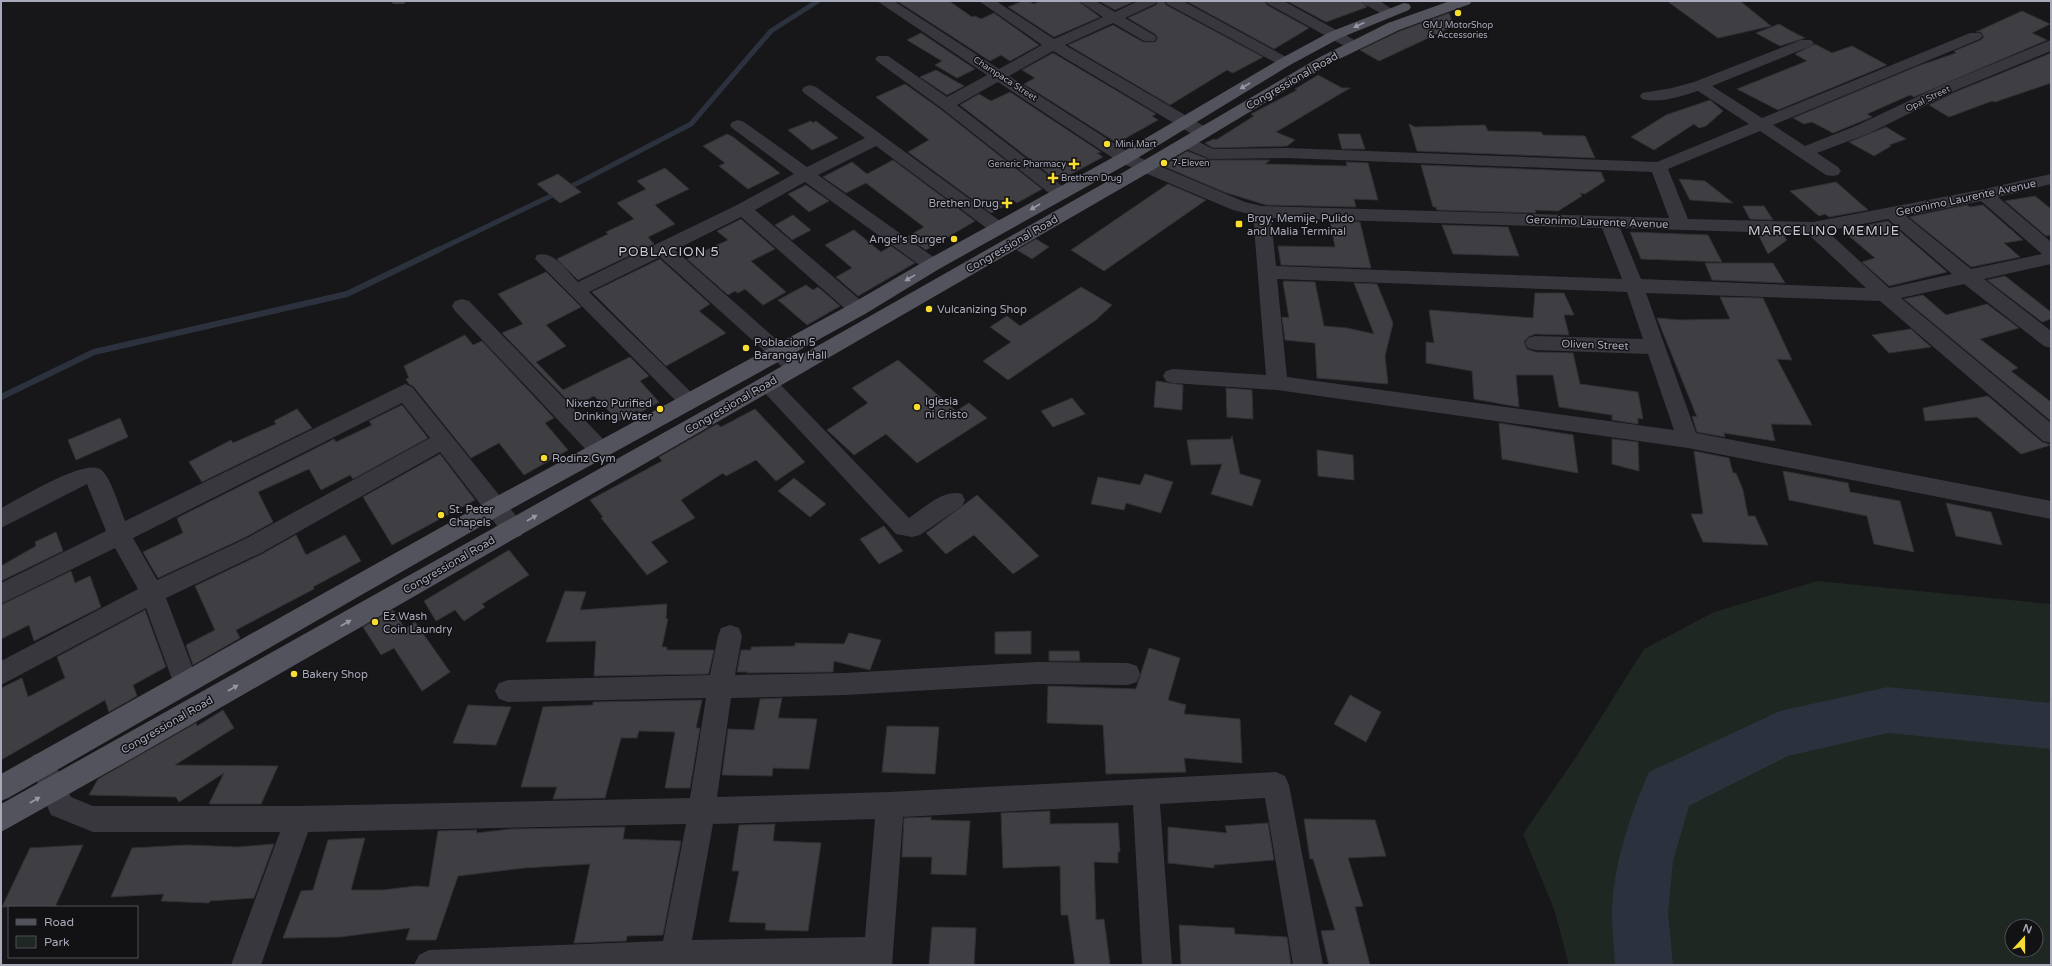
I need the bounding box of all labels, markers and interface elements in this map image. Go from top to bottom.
marker: GMJ MotorShop & Accessories [1453,8,1463,18]
place label: GMJ MotorShop & Accessories [1423,20,1494,41]
one-way arrow [1354,22,1365,28]
street label: Congressional Road [1244,49,1340,113]
street label: Champaca Street [971,54,1039,104]
one-way arrow [1240,82,1250,90]
street label: Opal Street [1904,83,1953,115]
marker: Mini Mart [1102,139,1112,149]
place label: Mini Mart [1115,139,1157,150]
marker: 7-Eleven [1159,158,1169,168]
place label: 7-Eleven [1172,158,1209,169]
place label: Generic Pharmacy [988,159,1066,170]
marker: Generic Pharmacy [1069,159,1079,169]
marker: Brethren Drug [1048,173,1058,183]
place label: Brethren Drug [1061,173,1122,184]
street label: Geronimo Laurente Avenue [1895,177,2037,219]
place label: Brethen Drug [928,197,999,210]
marker: Brethen Drug [1002,198,1012,208]
one-way arrow [1029,203,1041,210]
street label: Congressional Road [964,212,1060,276]
place label: Brgy. Memije, Pulido and Malia Terminal [1247,212,1354,238]
street label: Geronimo Laurente Avenue [1525,213,1669,231]
marker: Brgy. Memije, Pulido and Malia Terminal [1234,219,1244,229]
district label: MARCELINO MEMIJE [1748,223,1900,239]
place label: Angel's Burger [869,233,947,246]
marker: Angel's Burger [949,234,959,244]
district label: POBLACION 5 [618,244,720,260]
one-way arrow [904,275,916,282]
place label: Vulcanizing Shop [937,303,1027,316]
marker: Vulcanizing Shop [924,304,934,314]
place label: Poblacion 5 Barangay Hall [754,336,827,362]
street label: Oliven Street [1561,337,1629,353]
marker: Poblacion 5 Barangay Hall [741,343,751,353]
street label: Congressional Road [683,373,779,437]
place label: Iglesia ni Cristo [925,395,968,421]
place label: Nixenzo Purified Drinking Water [566,397,653,423]
marker: Iglesia ni Cristo [912,402,922,412]
marker: Nixenzo Purified Drinking Water [655,404,665,414]
place label: Rodinz Gym [552,452,616,465]
marker: Rodinz Gym [539,453,549,463]
place label: St. Peter Chapels [449,503,494,529]
marker: St. Peter Chapels [436,510,446,520]
one-way arrow [526,514,538,521]
street label: Congressional Road [401,533,497,597]
place label: Ez Wash Coin Laundry [383,610,452,636]
marker: Ez Wash Coin Laundry [370,617,380,627]
one-way arrow [340,620,352,627]
place label: Bakery Shop [302,668,368,681]
marker: Bakery Shop [289,669,299,679]
one-way arrow [227,684,239,691]
street label: Congressional Road [119,693,215,757]
one-way arrow [29,797,41,804]
legend [8,906,138,958]
text: Road [44,915,74,929]
north arrow [2004,918,2044,958]
text: N [2021,921,2034,937]
text: Park [44,935,70,949]

